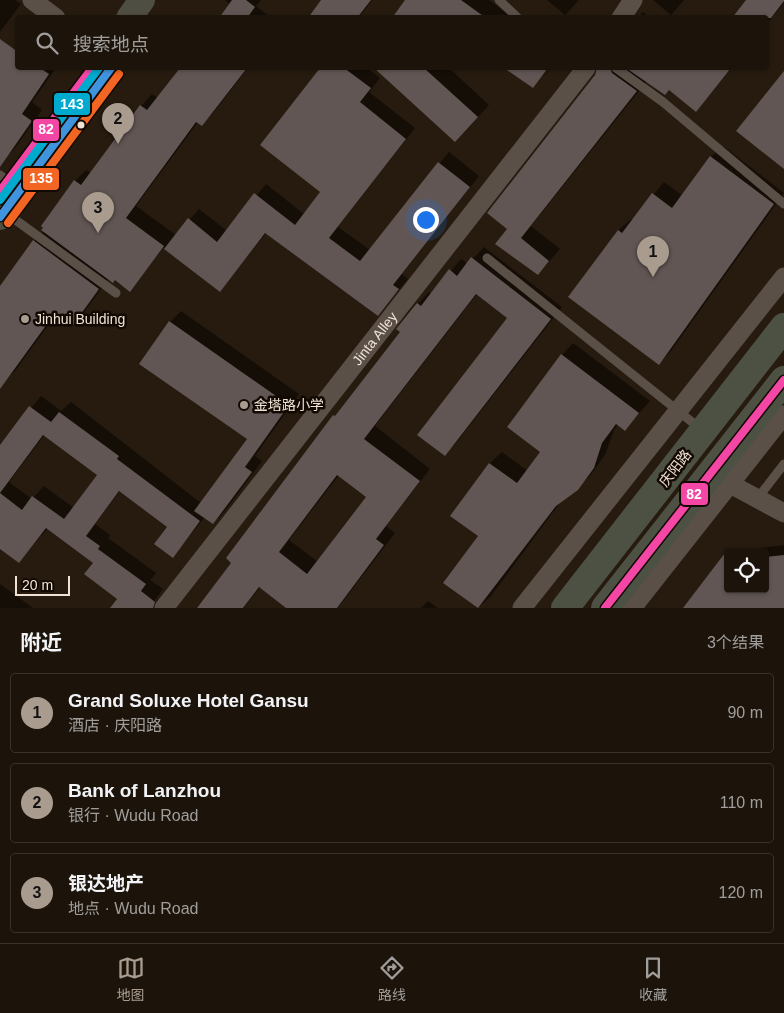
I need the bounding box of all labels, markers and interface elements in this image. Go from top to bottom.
search box [15,15,769,70]
icon: search [33,29,61,57]
text: 搜索地点 [73,34,149,55]
line badge: 143 [53,92,91,116]
text: 143 [60,96,84,112]
pin: 2 [102,103,134,144]
line badge: 82 [32,118,60,142]
unlabelled marker [76,120,86,130]
text: 82 [38,121,54,137]
line badge: 135 [22,167,60,191]
text: 135 [29,170,53,186]
pin: 3 [82,192,114,233]
your location [413,207,439,233]
pin: 1 [637,236,669,277]
street label: Jinta Alley [349,309,400,368]
place label: Jinhui Building [35,311,125,327]
marker: Jinhui Building [19,313,31,325]
place label: 金塔路小学 [254,397,324,413]
marker: 金塔路小学 [238,399,250,411]
street label: 庆阳路 [656,447,694,489]
line badge: 82 [680,482,709,506]
text: 82 [686,486,702,502]
map controls [724,548,769,593]
button: locate [724,548,769,593]
scale bar [15,573,70,596]
text: 20 m [22,577,53,593]
text: 附近 [20,631,62,654]
text: 3个结果 [707,634,764,651]
text: Grand Soluxe Hotel Gansu [68,690,309,711]
text: 1 [33,704,41,721]
text: 90 m [727,704,763,721]
text: 酒店 · 庆阳路 [68,717,162,734]
text: Bank of Lanzhou [68,780,221,801]
text: 2 [33,794,41,811]
text: 110 m [720,794,763,811]
text: 银行 · Wudu Road [68,807,198,824]
text: 银达地产 [68,873,144,894]
text: 3 [33,884,41,901]
text: 120 m [719,884,763,901]
text: 地点 · Wudu Road [68,900,198,917]
tab: 地图 [117,954,145,1004]
tab: 路线 [378,954,406,1004]
tab: 收藏 [639,954,667,1004]

